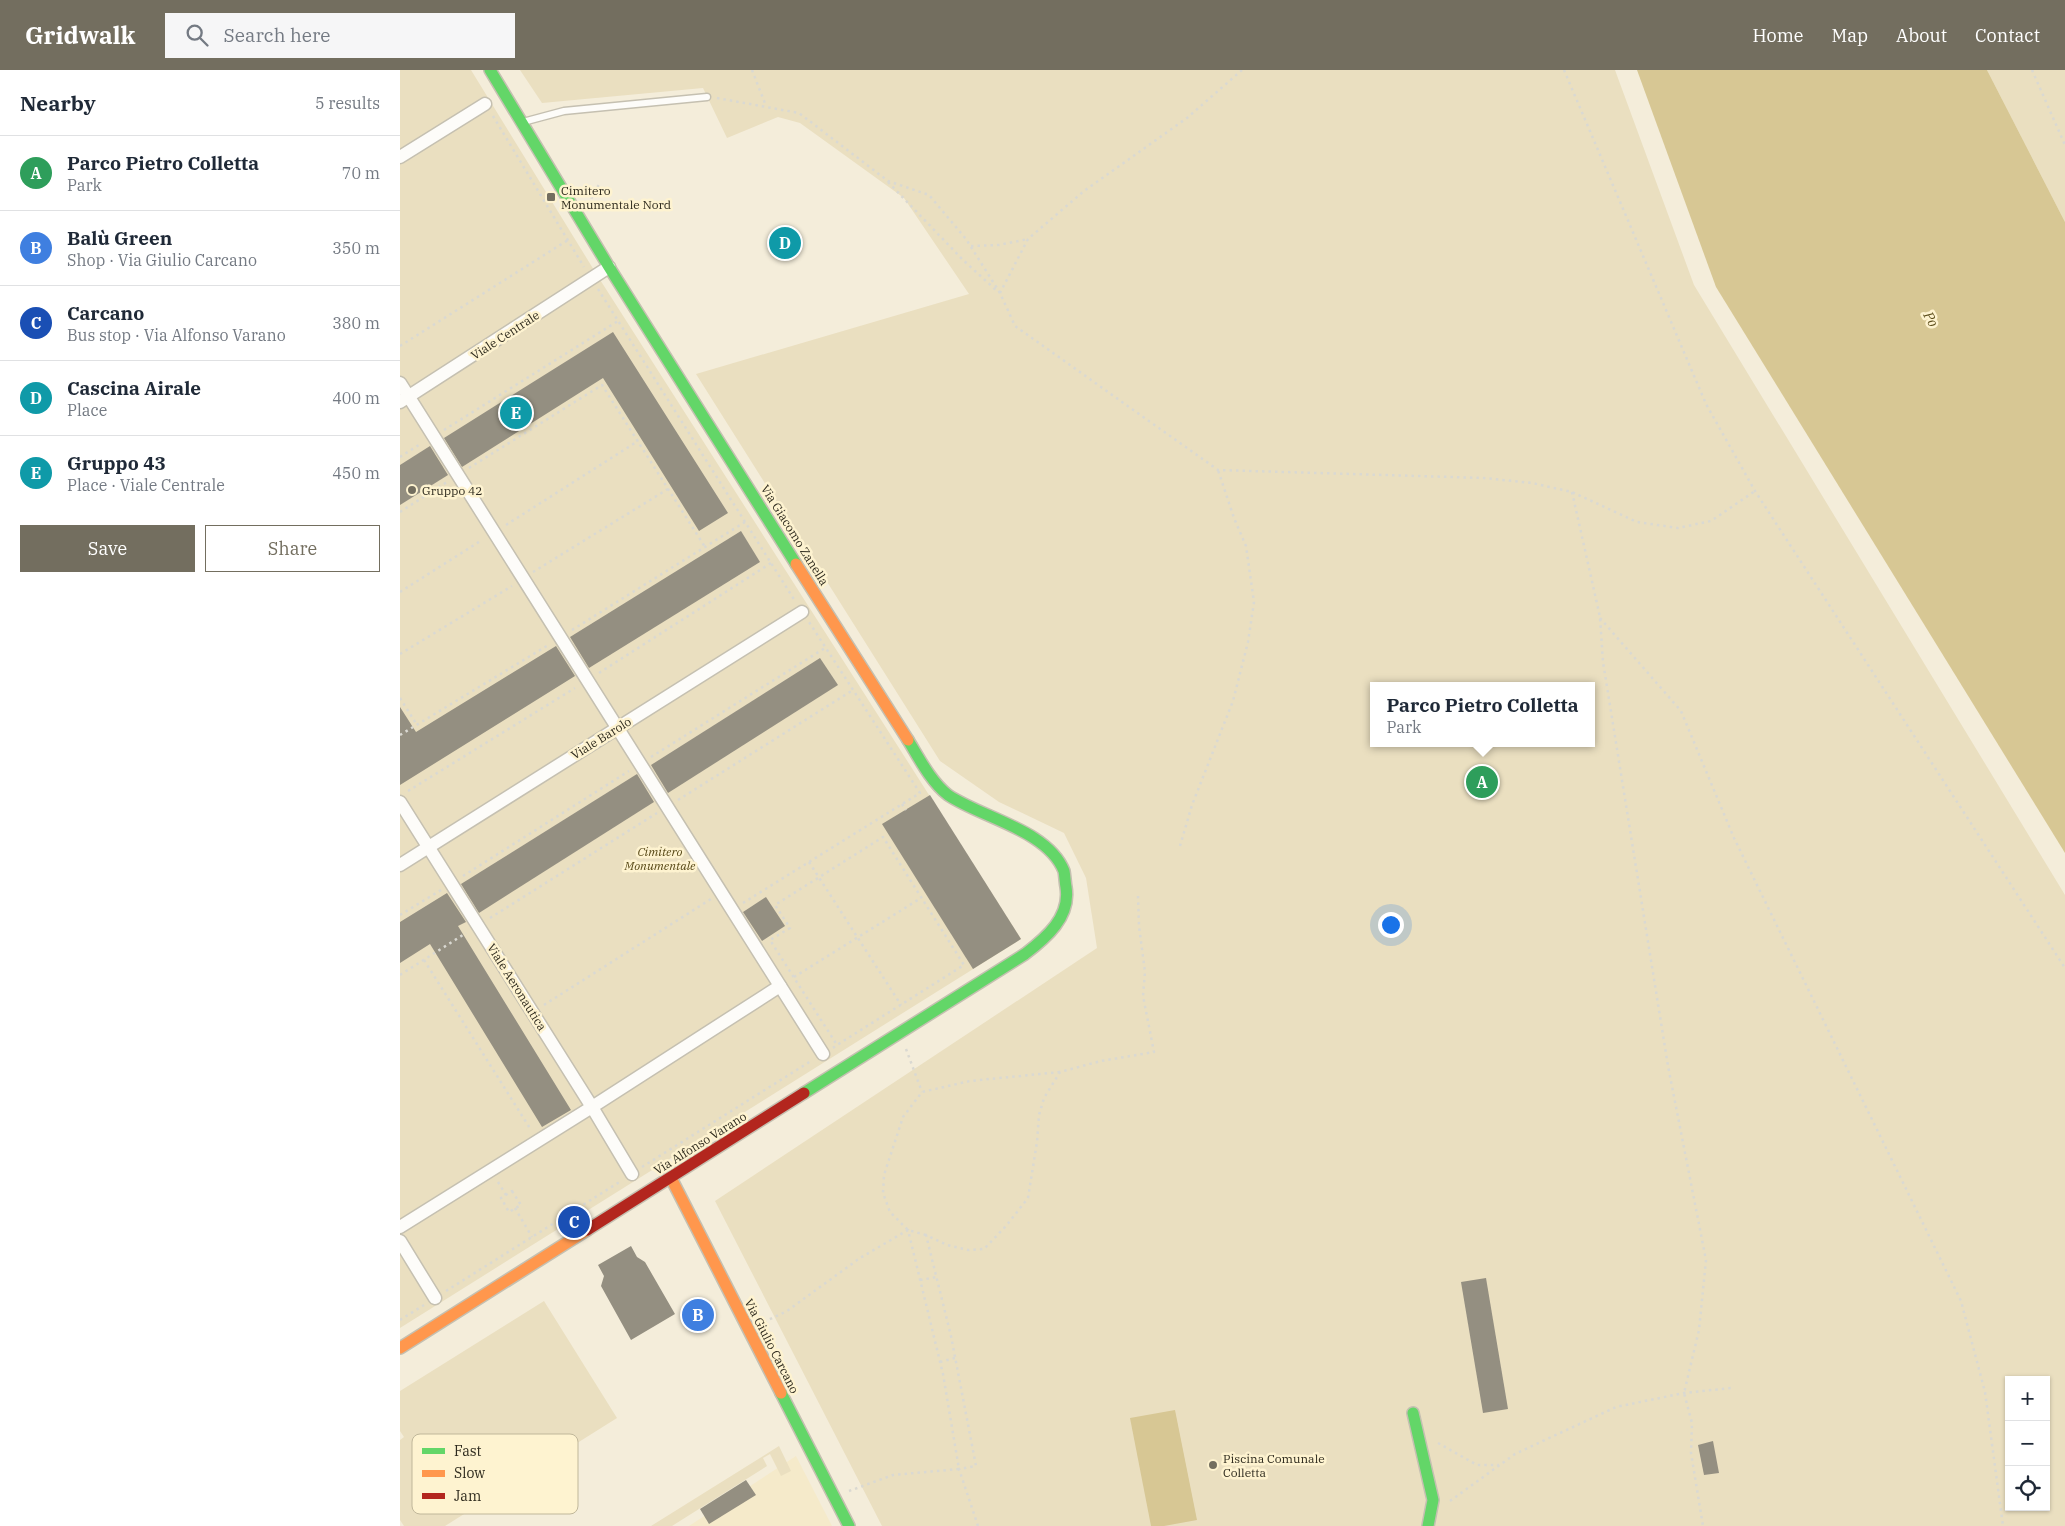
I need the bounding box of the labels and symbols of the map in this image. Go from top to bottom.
place label: Cimitero Monumentale Nord [561,183,671,212]
marker: Cimitero Monumentale Nord [545,191,557,203]
pin: D [769,224,801,262]
street label: Viale Centrale [468,307,542,363]
water label: Po [1919,307,1943,330]
pin: E [500,394,532,432]
street label: Via Giacomo Zanella [758,482,832,588]
place label: Gruppo 42 [422,483,482,498]
marker: Gruppo 42 [406,484,418,496]
street label: Viale Barolo [568,714,634,762]
pin: A [1466,763,1498,801]
park label: Cimitero Monumentale [624,844,696,873]
your location [1378,912,1404,938]
street label: Viale Aeronautica [484,941,550,1034]
street label: Via Alfonso Varano [651,1108,749,1178]
pin: C [558,1203,590,1241]
pin: B [682,1296,714,1334]
street label: Via Giulio Carcano [742,1296,802,1396]
legend [412,1434,578,1514]
text: Fast [454,1442,482,1460]
place label: Piscina Comunale Colletta [1223,1451,1325,1480]
marker: Piscina Comunale Colletta [1207,1459,1219,1471]
text: Slow [454,1464,485,1482]
text: Jam [454,1487,481,1505]

